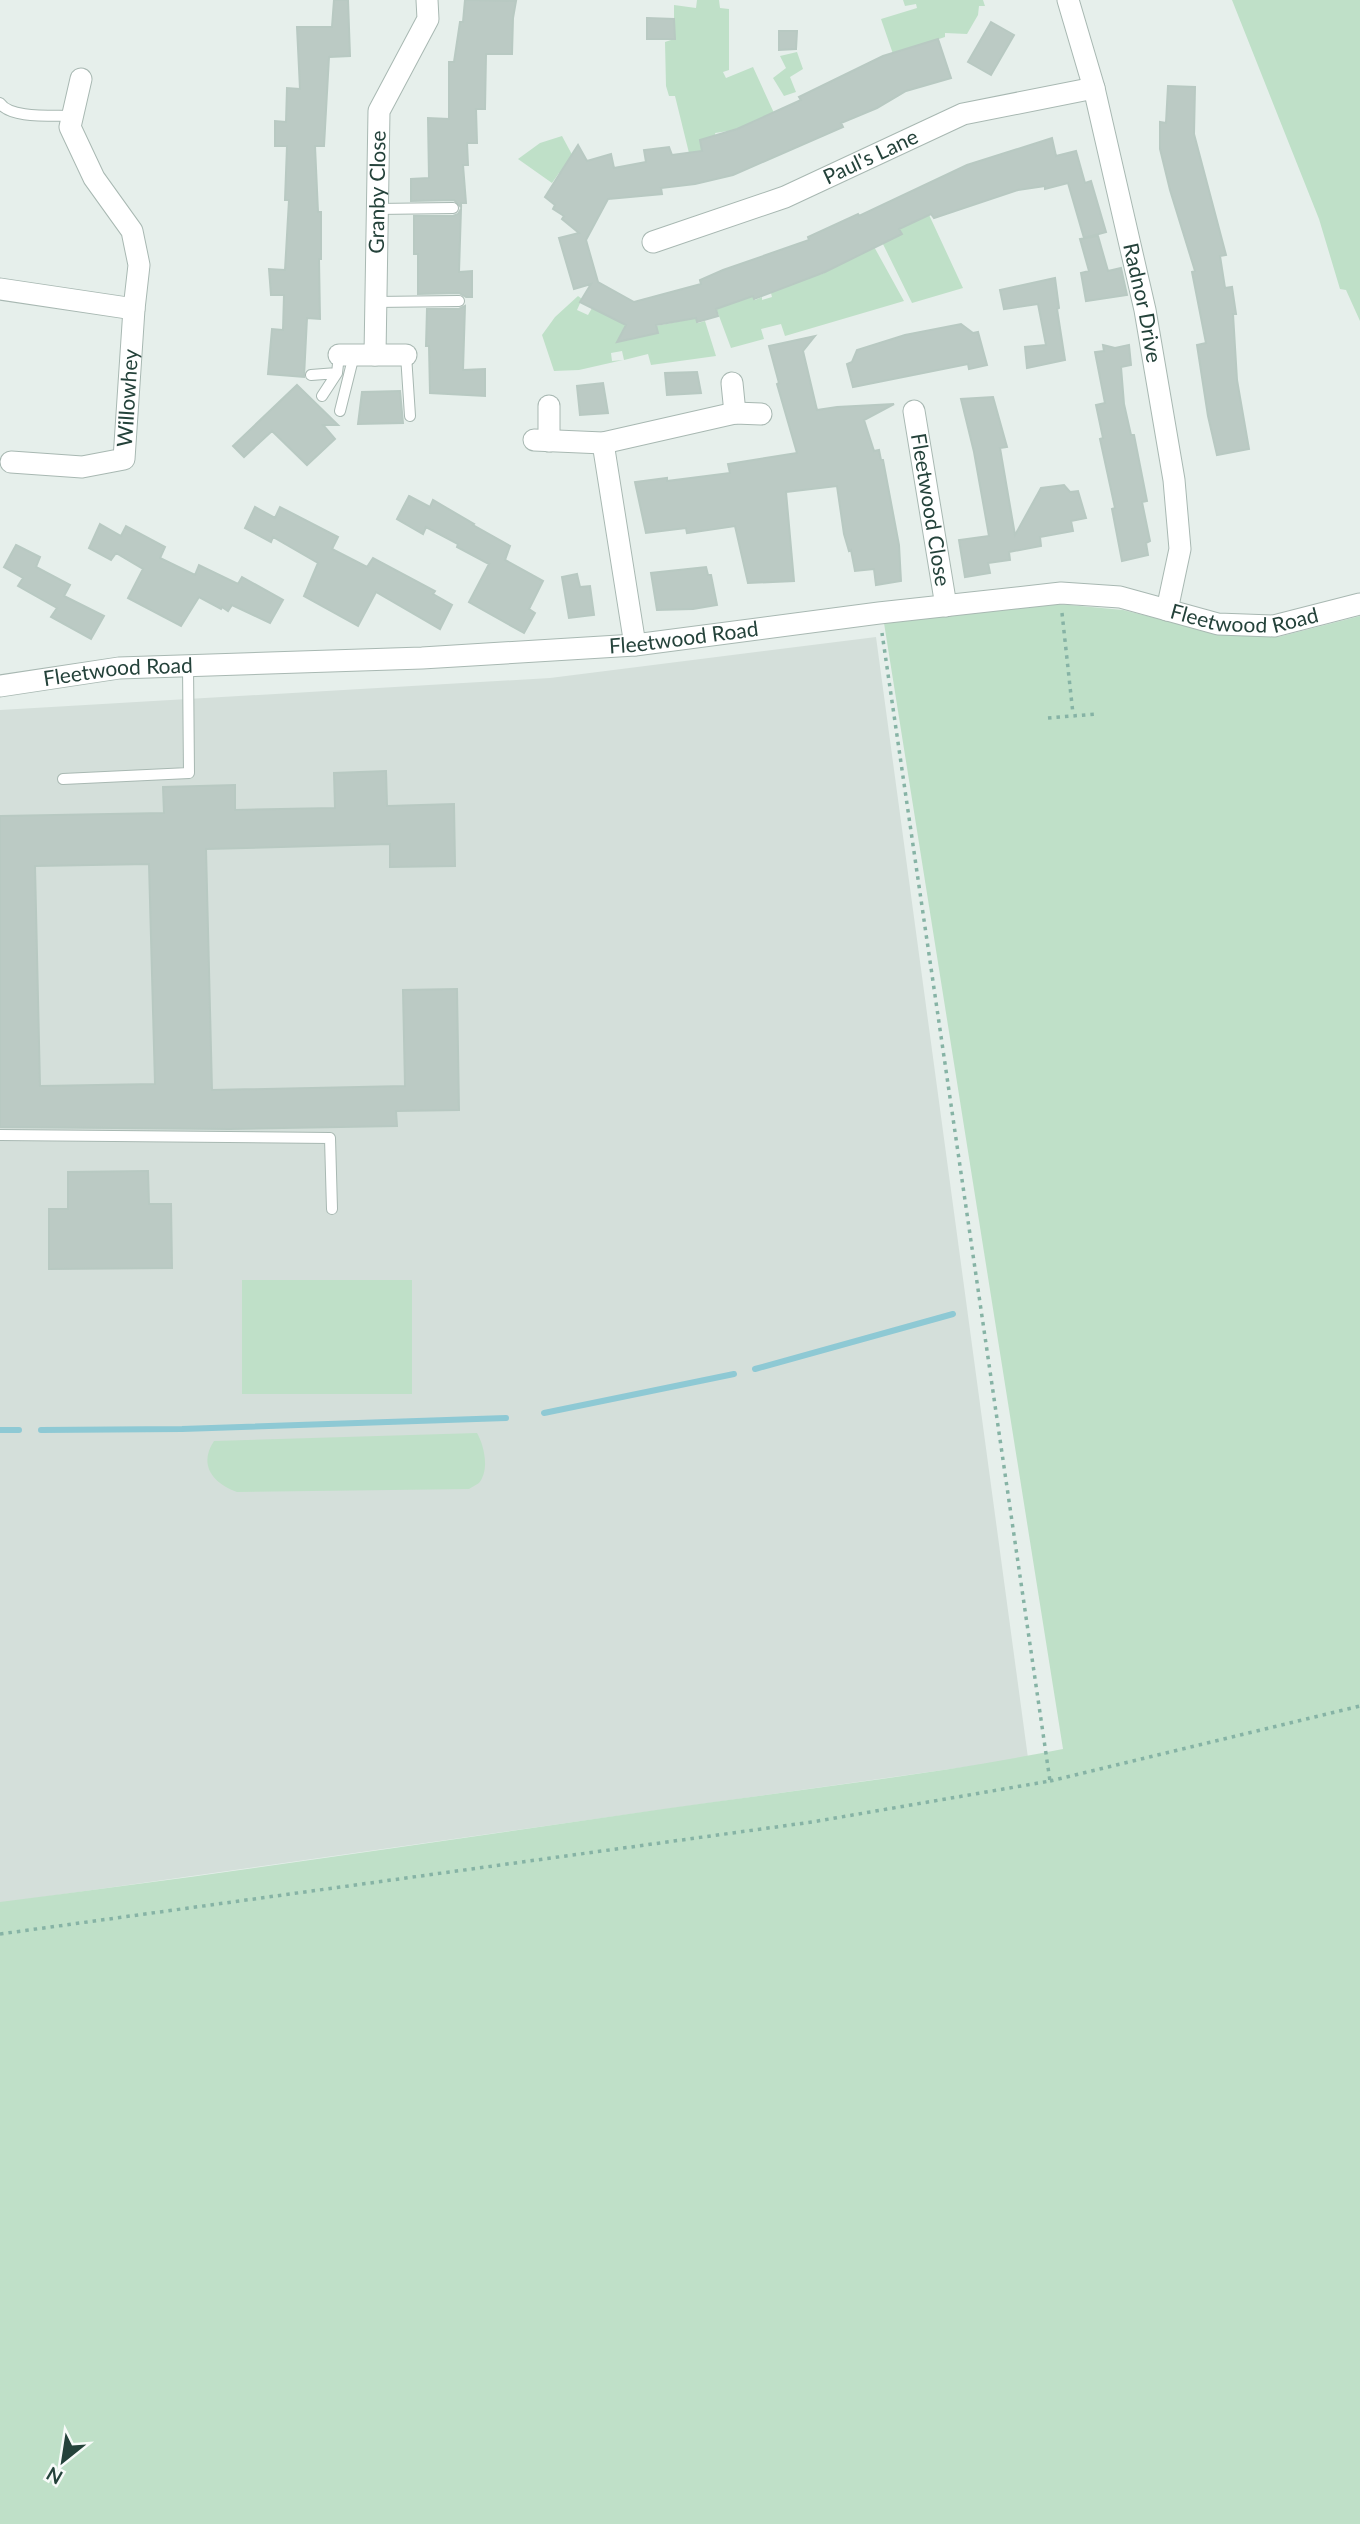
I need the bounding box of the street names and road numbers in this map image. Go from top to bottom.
street label: Paul's Lane [819,123,922,189]
street label: Granby Close [363,130,390,254]
street label: Radnor Drive [1119,240,1168,364]
street label: Willowhey [111,348,142,448]
street label: Fleetwood Close [907,431,957,588]
street label: Fleetwood Road [1168,597,1321,637]
street label: Fleetwood Road [608,615,760,658]
street label: Fleetwood Road [41,652,193,690]

